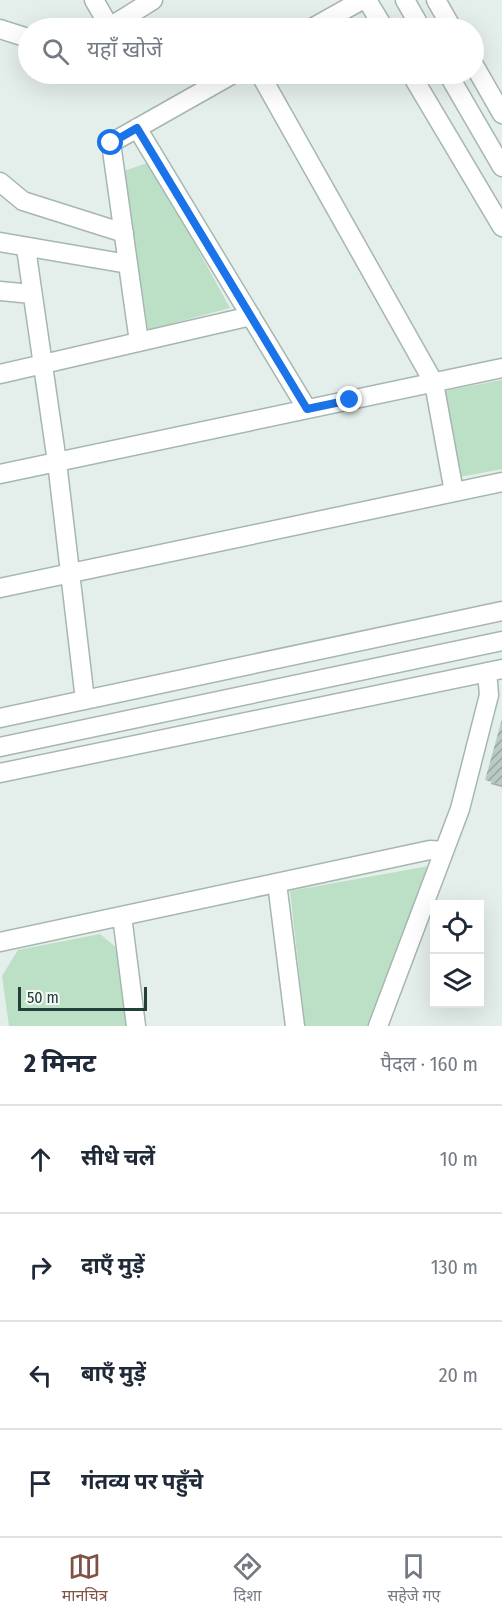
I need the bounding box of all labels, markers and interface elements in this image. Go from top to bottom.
search box [18,18,484,84]
icon: search [39,35,72,68]
text: यहाँ खोजें [87,36,162,63]
route start [97,129,123,155]
route end [336,386,362,412]
map controls [430,900,484,1008]
button: locate [430,900,484,954]
button: layers [430,954,484,1008]
scale bar [18,984,147,1012]
text: 50 m [27,988,59,1007]
text: 2 मिनट [24,1048,96,1079]
text: पैदल · 160 m [381,1052,478,1076]
icon: ahead [24,1143,57,1176]
text: सीधे चलें [81,1144,155,1171]
text: 10 m [440,1147,478,1171]
icon: right [24,1251,57,1284]
text: दाएँ मुड़ें [81,1252,145,1279]
text: 130 m [431,1255,478,1279]
icon: left [24,1359,57,1392]
text: बाएँ मुड़ें [81,1360,146,1387]
text: 20 m [439,1363,478,1387]
icon: arrive [24,1467,57,1500]
text: गंतव्य पर पहुँचे [81,1468,203,1495]
tab: मानचित्र [62,1550,107,1608]
tab: दिशा [231,1550,264,1608]
tab: सहेजे गए [387,1550,440,1608]

